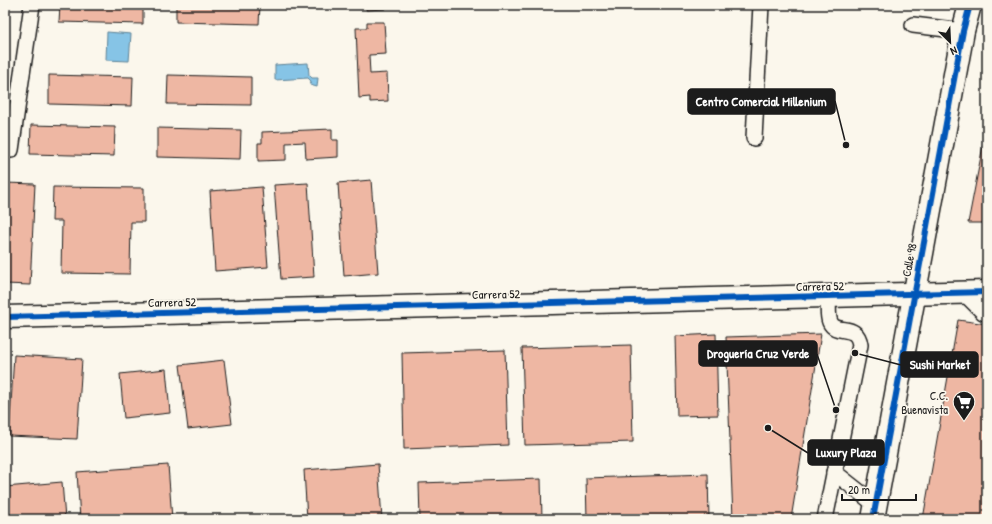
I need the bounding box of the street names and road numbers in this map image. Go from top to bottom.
street label: Calle 98 [897,242,921,278]
street label: Carrera 52 [796,277,845,295]
street label: Carrera 52 [472,285,521,303]
street label: Carrera 52 [148,293,197,311]

